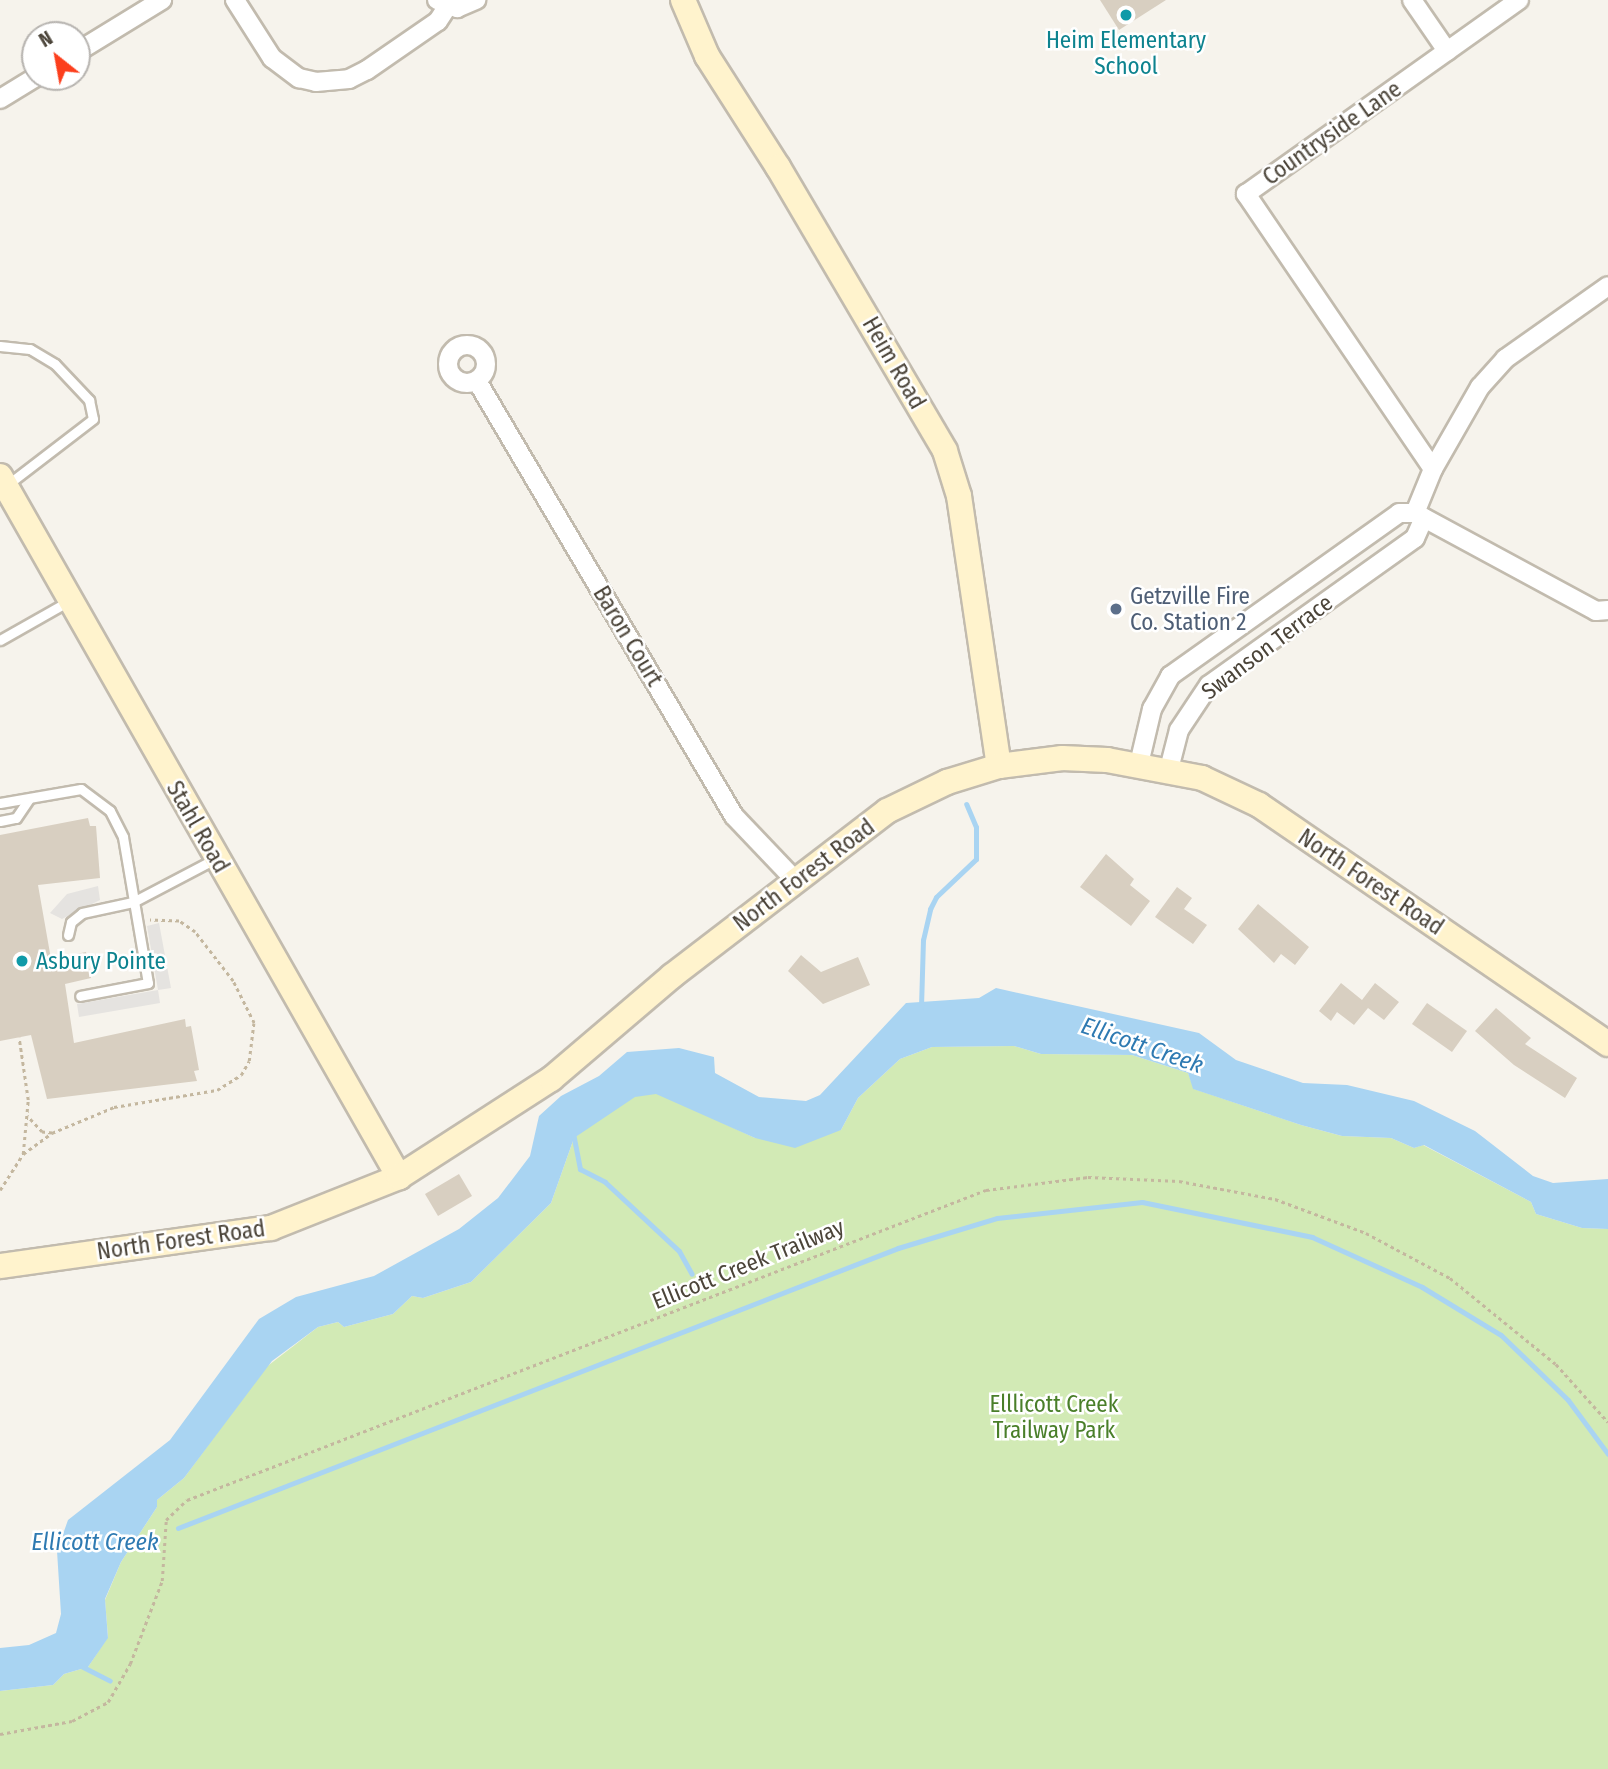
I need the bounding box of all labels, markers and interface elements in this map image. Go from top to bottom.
marker: Heim Elementary School [1118,7,1134,23]
north arrow [21,21,91,91]
text: N [35,26,57,52]
place label: Heim Elementary School [1046,26,1206,80]
street label: Countryside Lane [1257,75,1407,191]
street label: Heim Road [857,312,931,414]
street label: Baron Court [587,581,669,691]
place label: Getzville Fire Co. Station 2 [1130,582,1250,636]
street label: Swanson Terrace [1196,589,1338,705]
marker: Getzville Fire Co. Station 2 [1108,601,1124,617]
street label: Stahl Road [161,776,235,878]
street label: North Forest Road [728,813,880,937]
street label: North Forest Road [1293,823,1449,941]
place label: Asbury Pointe [36,947,166,975]
marker: Asbury Pointe [14,953,30,969]
water label: Ellicott Creek [1077,1012,1207,1080]
street label: Ellicott Creek Trailway [648,1213,848,1315]
street label: North Forest Road [95,1215,267,1265]
park label: Elllicott Creek Trailway Park [990,1390,1118,1444]
water label: Ellicott Creek [31,1529,159,1557]

